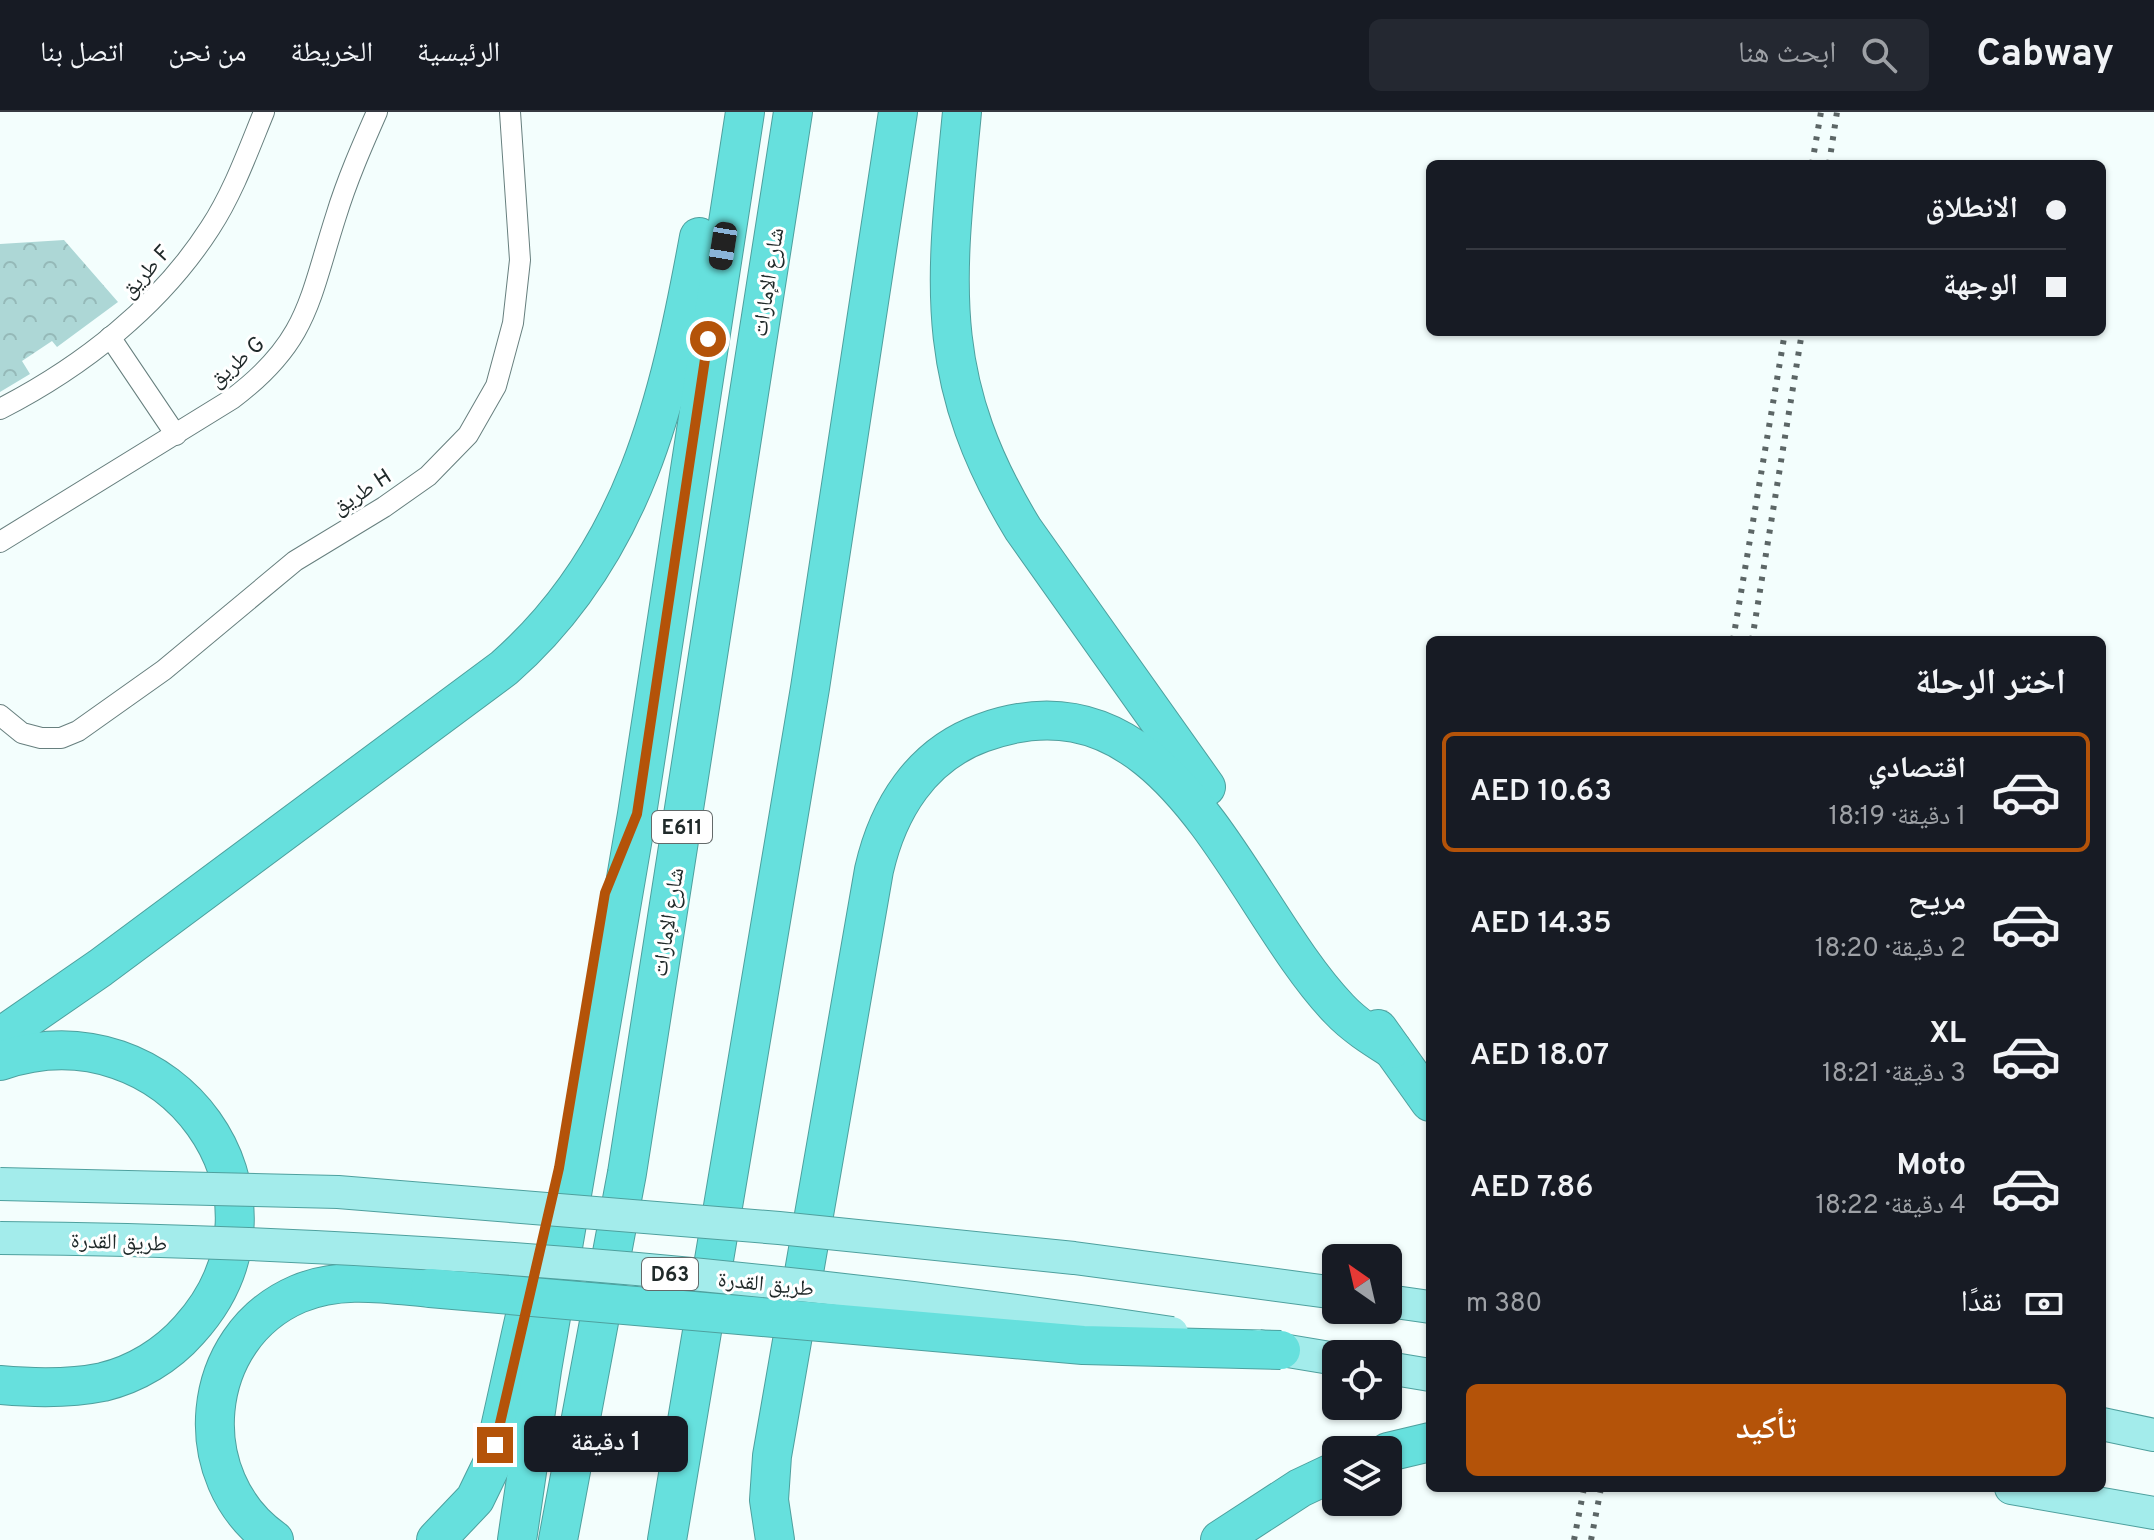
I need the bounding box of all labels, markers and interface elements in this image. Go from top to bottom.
search box [1369,19,1929,91]
text: Cabway [1977,31,2114,80]
icon: search [1857,33,1901,77]
text: اتصل بنا [40,36,124,72]
text: من نحن [168,36,247,72]
text: الخريطة [291,36,373,72]
text: الرئيسية [417,36,500,72]
text: ابحث هنا [1738,36,1837,73]
text: الانطلاق [1925,191,2018,228]
car [707,220,739,272]
street label: شارع الإمارات [748,226,791,339]
street label: طريق F [116,240,178,305]
text: الوجهة [1943,268,2018,305]
route start [690,321,726,357]
street label: طريق G [204,331,271,395]
street label: طريق H [327,464,397,522]
text: اختر الرحلة [1915,661,2066,707]
text: اقتصادي [1868,751,1966,788]
icon: car [1990,756,2062,828]
text: AED 10.63 [1470,774,1612,811]
text: 1 دقيقة · 18:19 [1828,801,1966,834]
road number: E611 [652,811,712,843]
street label: شارع الإمارات [648,866,691,979]
text: مريح [1908,883,1966,920]
icon: car [1990,888,2062,960]
text: AED 14.35 [1470,906,1612,943]
text: 2 دقيقة · 18:20 [1815,933,1966,966]
text: XL [1929,1016,1966,1053]
icon: car [1990,1020,2062,1092]
text: AED 18.07 [1470,1038,1609,1075]
text: 3 دقيقة · 18:21 [1822,1058,1966,1091]
text: Moto [1896,1148,1966,1185]
icon: car [1990,1152,2062,1224]
text: AED 7.86 [1470,1170,1594,1207]
text: 4 دقيقة · 18:22 [1815,1190,1966,1223]
street label: طريق القدرة [70,1228,168,1259]
north arrow [1322,1244,1402,1324]
map controls [1322,1244,1402,1516]
road number: D63 [642,1258,698,1290]
street label: طريق القدرة [716,1267,815,1304]
icon: cash [2022,1282,2066,1326]
text: نقدًا [1961,1285,2002,1322]
text: 380 m [1466,1288,1542,1321]
button: locate [1322,1340,1402,1420]
button: تأكيد [1466,1384,2066,1476]
callout: 1 دقيقة [523,1417,687,1473]
route end [477,1427,513,1463]
text: 1 دقيقة [571,1427,641,1460]
button: layers [1322,1436,1402,1516]

